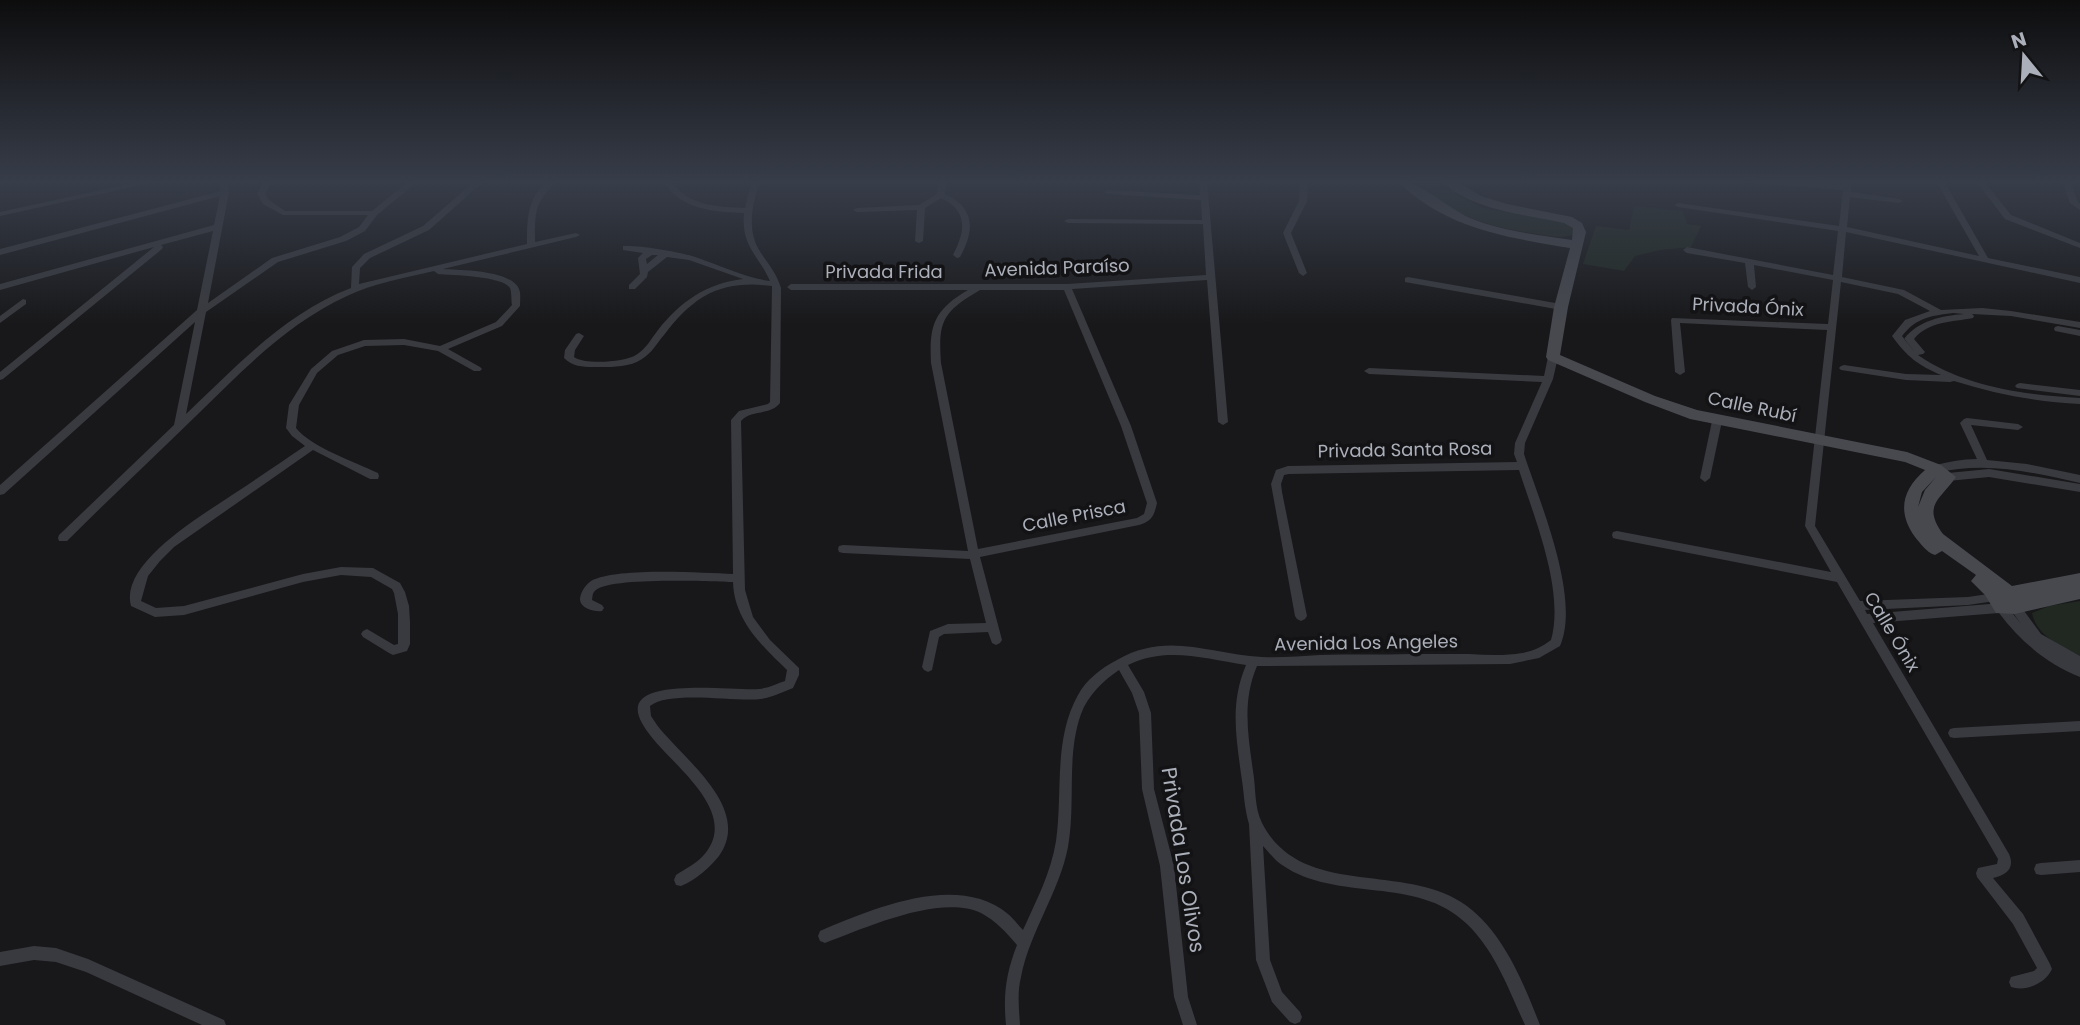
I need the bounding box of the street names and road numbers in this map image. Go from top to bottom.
street label: Avenida Paraíso [984,252,1130,283]
street label: Privada Frida [825,259,943,284]
street label: Privada Ónix [1692,291,1805,322]
street label: Calle Rubí [1706,385,1799,428]
street label: Privada Santa Rosa [1317,435,1493,464]
street label: Calle Prisca [1020,493,1128,538]
street label: Calle Ónix [1859,587,1926,677]
street label: Avenida Los Angeles [1274,628,1458,657]
street label: Privada Los Olivos [1155,765,1212,955]

